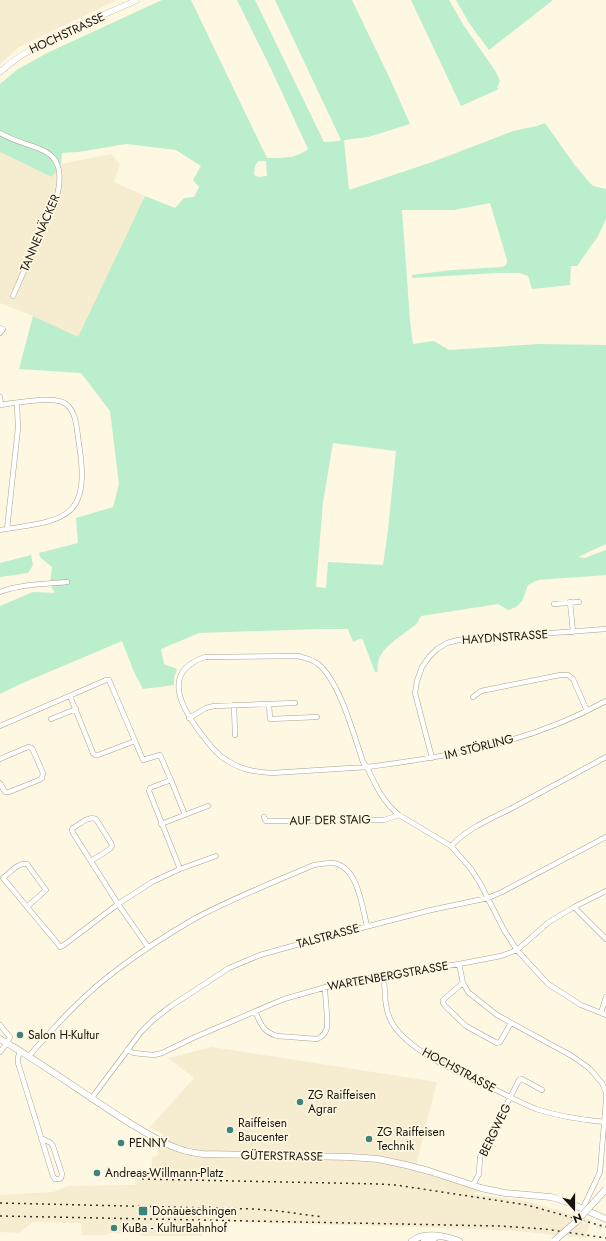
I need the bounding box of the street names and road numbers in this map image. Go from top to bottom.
street label: HOCHSTRASSE [26,8,108,58]
street label: TANNENÄCKER [16,191,65,275]
street label: HAYDNSTRASSE [461,625,549,649]
street label: IM STÖRLING [442,730,516,764]
street label: AUF DER STAIG [289,810,371,830]
street label: TALSTRASSE [295,919,361,953]
street label: WARTENBERGSTRASSE [326,956,450,996]
street label: HOCHSTRASSE [419,1043,499,1097]
street label: BERGWEG [474,1101,516,1159]
street label: GÜTERSTRASSE [241,1146,323,1166]

